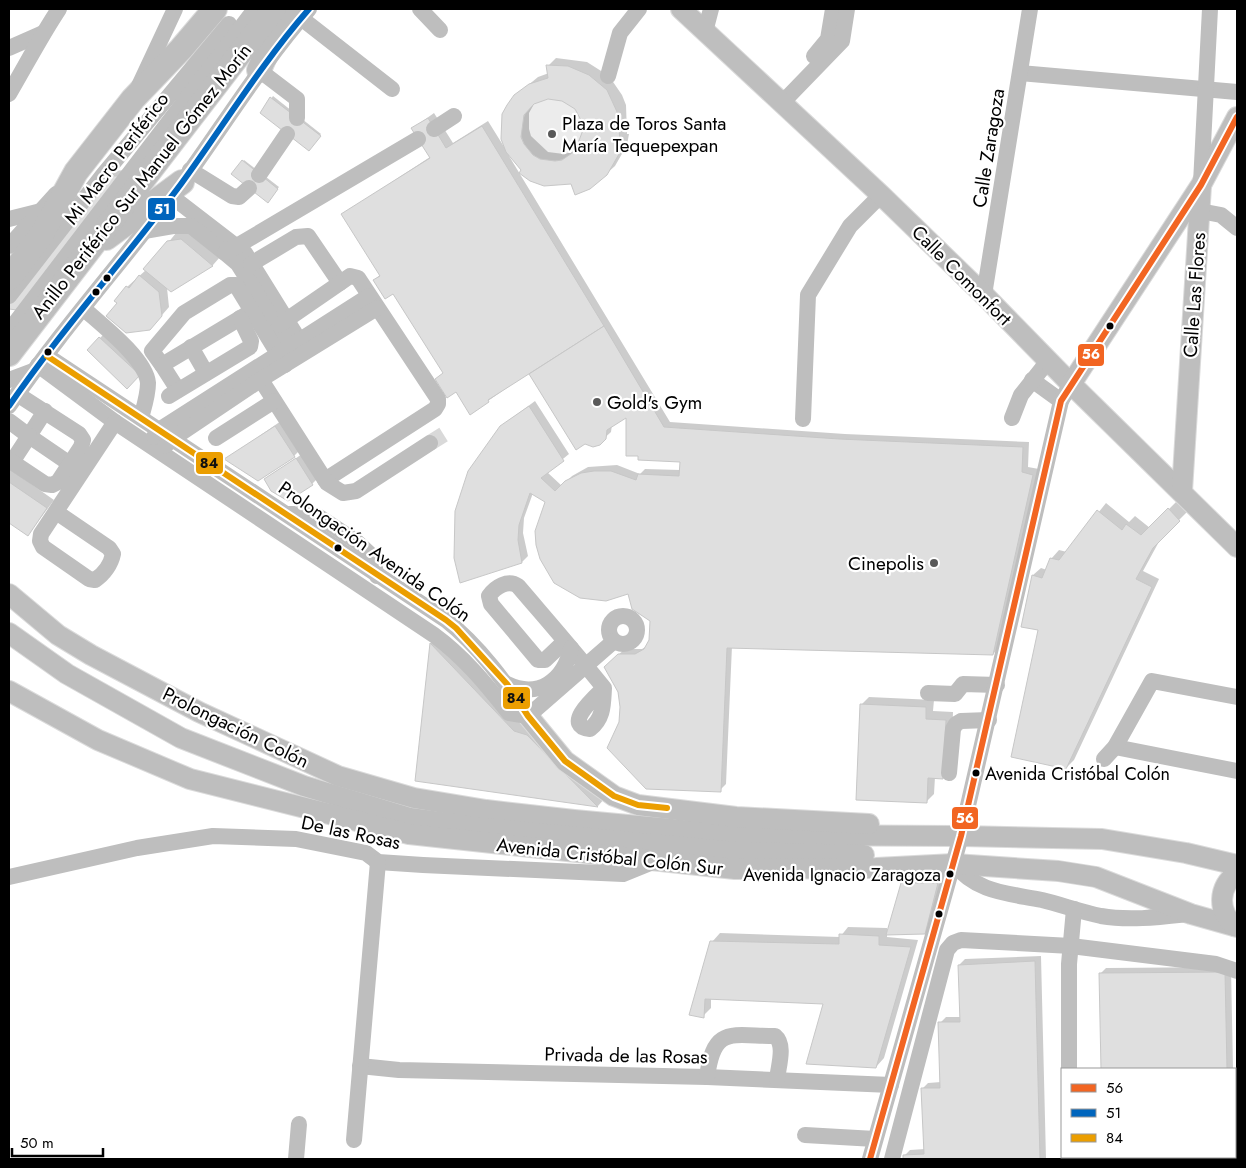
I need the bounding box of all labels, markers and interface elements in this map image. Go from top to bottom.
street label: Anillo Periférico Sur Manuel Gómez Morín [25,38,258,325]
street label: Mi Macro Periférico [58,87,175,230]
street label: Calle Zaragoza [966,87,1011,210]
place label: Plaza de Toros Santa María Tequepexpan [562,110,726,159]
marker: Plaza de Toros Santa María Tequepexpan [546,128,558,140]
line badge: 51 [147,197,176,221]
text: 51 [154,199,170,219]
street label: Calle Comonfort [905,219,1018,332]
street label: Calle Las Flores [1177,231,1212,358]
unlabelled marker [102,273,112,283]
unlabelled marker [91,287,101,297]
unlabelled marker [1105,321,1115,331]
line badge: 56 [1077,343,1105,367]
text: 56 [1082,344,1100,364]
unlabelled marker [43,347,53,357]
place label: Gold's Gym [607,389,702,416]
marker: Gold's Gym [591,396,603,408]
line badge: 84 [195,451,224,475]
text: 84 [200,453,218,473]
street label: Prolongación Avenida Colón [273,475,476,628]
unlabelled marker [333,543,343,553]
place label: Cinepolis [848,550,924,577]
marker: Cinepolis [928,557,940,569]
street label: Prolongación Colón [158,680,313,775]
line badge: 84 [502,686,531,710]
text: 84 [507,688,525,708]
place label: Avenida Cristóbal Colón [985,761,1170,787]
marker: Avenida Cristóbal Colón [971,768,981,778]
line badge: 56 [951,806,979,830]
text: 56 [956,808,974,828]
street label: De las Rosas [299,809,403,856]
street label: Avenida Cristóbal Colón Sur [495,831,725,882]
place label: Avenida Ignacio Zaragoza [743,862,941,888]
marker: Avenida Ignacio Zaragoza [945,869,955,879]
unlabelled marker [934,909,944,919]
street label: Privada de las Rosas [544,1041,708,1070]
legend [1061,1068,1236,1158]
text: 56 [1106,1077,1123,1099]
text: 51 [1106,1102,1121,1124]
scale bar [12,1126,104,1158]
text: 84 [1106,1127,1123,1149]
text: 50 m [20,1132,54,1154]

